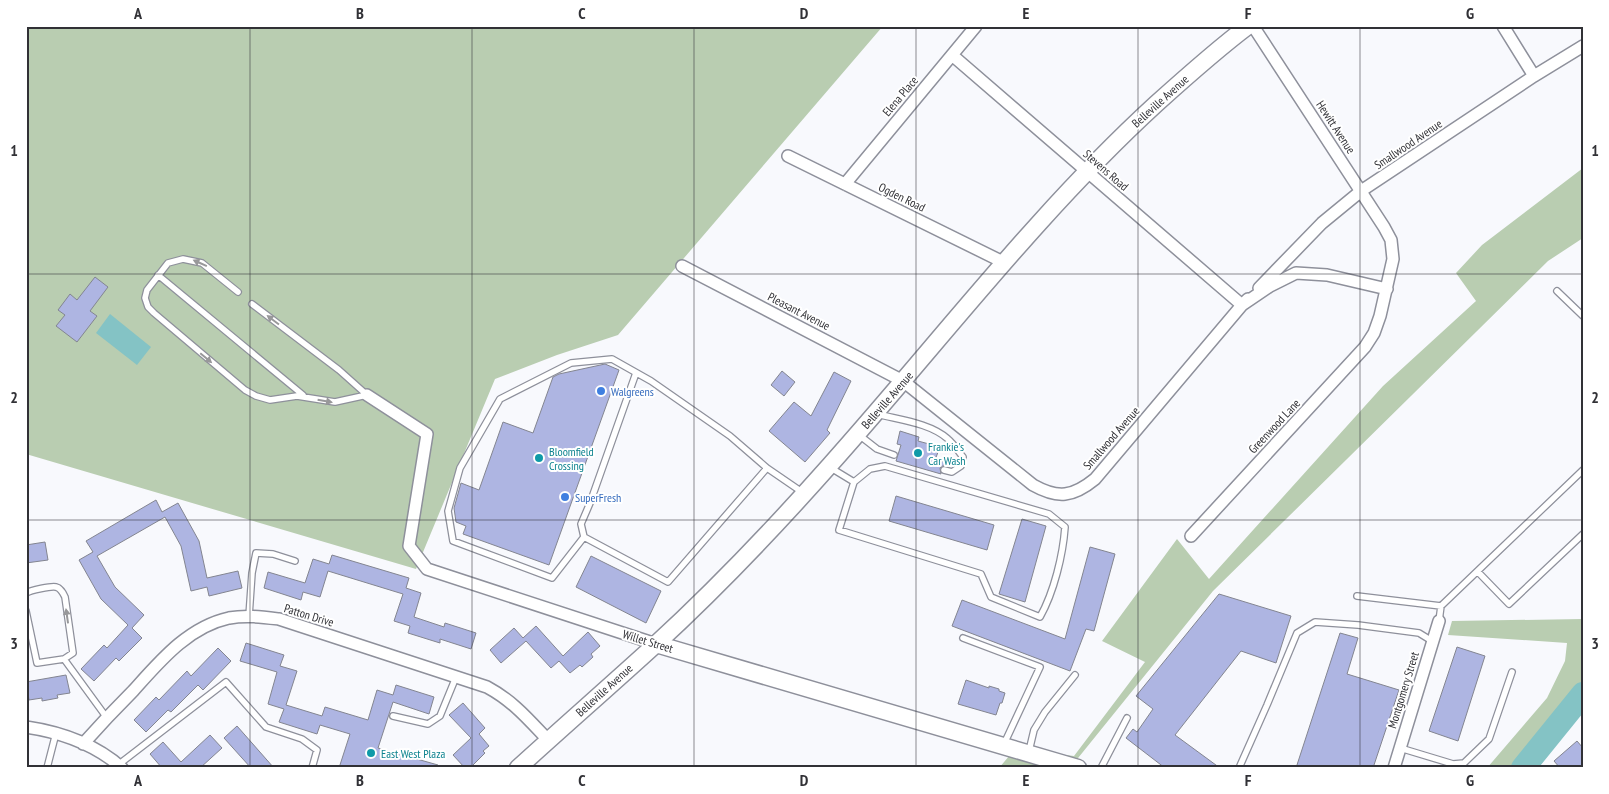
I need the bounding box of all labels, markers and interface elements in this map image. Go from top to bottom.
text: A [133,3,143,23]
text: B [356,3,364,23]
text: C [578,3,586,23]
text: D [800,3,809,23]
text: E [1023,3,1030,23]
text: F [1245,3,1252,23]
text: G [1466,3,1474,23]
street label: Belleville Avenue [1128,72,1192,130]
street label: Elena Place [879,73,921,119]
street label: Hewitt Avenue [1313,98,1359,156]
street label: Smallwood Avenue [1371,116,1445,172]
text: 1 [10,140,18,160]
text: 1 [1591,140,1599,160]
street label: Stevens Road [1080,146,1132,194]
street label: Ogden Road [876,179,928,215]
one-way arrow [192,259,207,268]
street label: Pleasant Avenue [765,289,833,333]
one-way arrow [266,315,280,325]
one-way arrow [200,352,213,363]
street label: Belleville Avenue [858,368,916,432]
place label: Walgreens [611,384,654,399]
marker: Walgreens [595,385,607,397]
text: 2 [10,387,18,407]
text: 2 [1591,387,1599,407]
street label: Greenwood Lane [1245,396,1303,456]
one-way arrow [318,397,334,405]
street label: Smallwood Avenue [1080,403,1142,473]
place label: Frankie's Car Wash [928,439,966,468]
place label: Bloomfield Crossing [549,444,594,473]
marker: Frankie's Car Wash [912,447,924,459]
marker: Bloomfield Crossing [533,452,545,464]
place label: SuperFresh [575,490,621,505]
marker: SuperFresh [559,491,571,503]
street label: Patton Drive [282,600,336,630]
one-way arrow [63,607,71,623]
street label: Willet Street [621,626,676,656]
text: 3 [10,633,18,653]
text: 3 [1591,633,1599,653]
street label: Montgomery Street [1384,649,1422,730]
street label: Belleville Avenue [572,661,636,719]
place label: East West Plaza [381,746,445,761]
marker: East West Plaza [365,747,377,759]
text: A [133,770,143,790]
text: B [356,770,364,790]
text: C [578,770,586,790]
text: D [800,770,809,790]
text: E [1023,770,1030,790]
text: F [1245,770,1252,790]
text: G [1466,770,1474,790]

